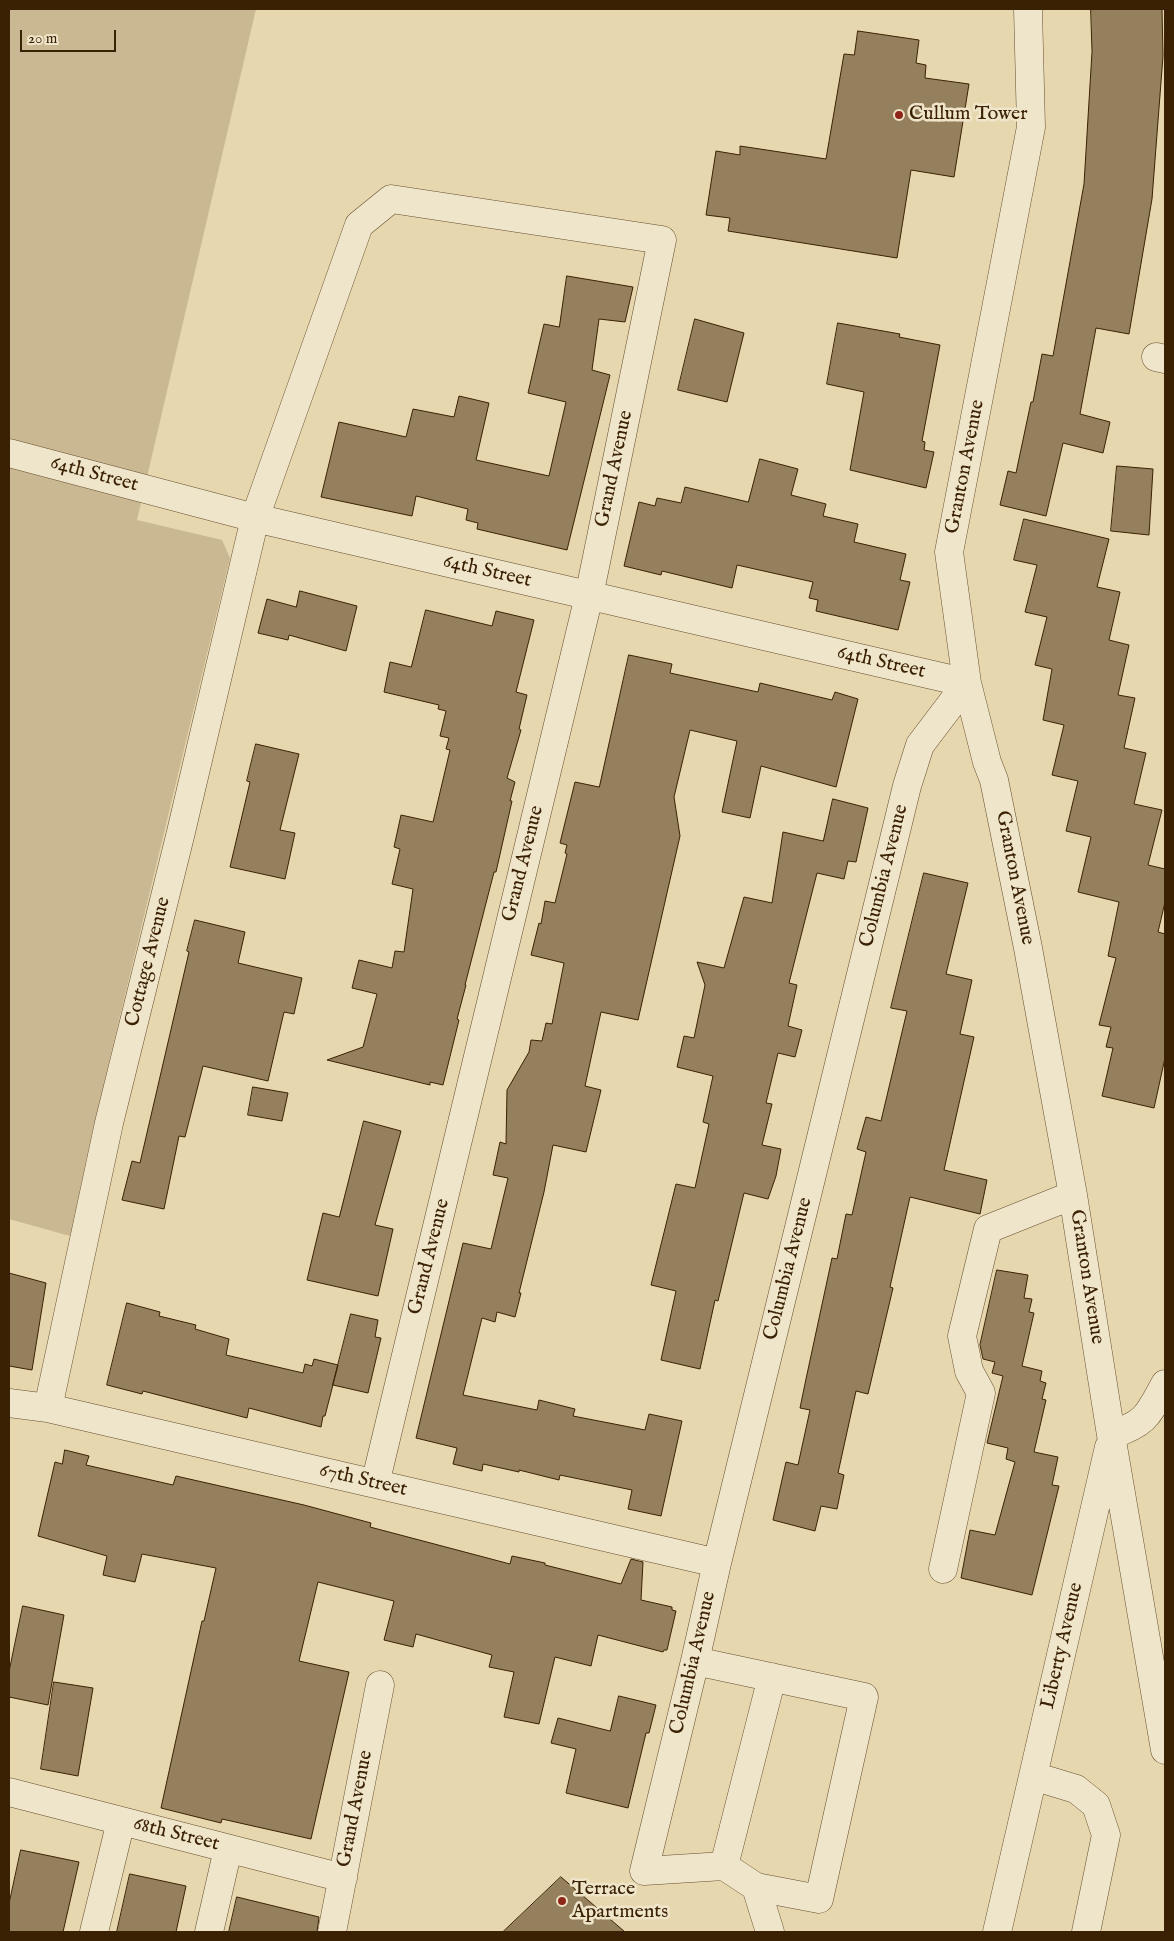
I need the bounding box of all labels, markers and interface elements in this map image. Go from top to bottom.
scale bar [22,20,119,52]
text: 20 m [28,29,57,48]
place label: Cullum Tower [909,103,1028,127]
marker: Cullum Tower [893,109,905,121]
street label: Granton Avenue [941,398,991,536]
street label: Grand Avenue [591,408,639,530]
street label: 64th Street [48,452,140,498]
street label: 64th Street [441,550,533,594]
street label: 64th Street [835,641,927,685]
street label: Columbia Avenue [856,802,914,950]
street label: Grand Avenue [498,804,550,924]
street label: Granton Avenue [989,809,1039,947]
street label: Cottage Avenue [121,895,177,1029]
street label: Columbia Avenue [760,1195,818,1343]
street label: Grand Avenue [404,1197,456,1317]
street label: Granton Avenue [1063,1208,1109,1346]
street label: 67th Street [317,1459,409,1503]
street label: Liberty Avenue [1037,1581,1089,1711]
street label: Columbia Avenue [666,1589,722,1737]
street label: Grand Avenue [333,1748,379,1870]
street label: 68th Street [130,1813,222,1857]
place label: Terrace Apartments [572,1878,668,1925]
marker: Terrace Apartments [556,1895,568,1907]

